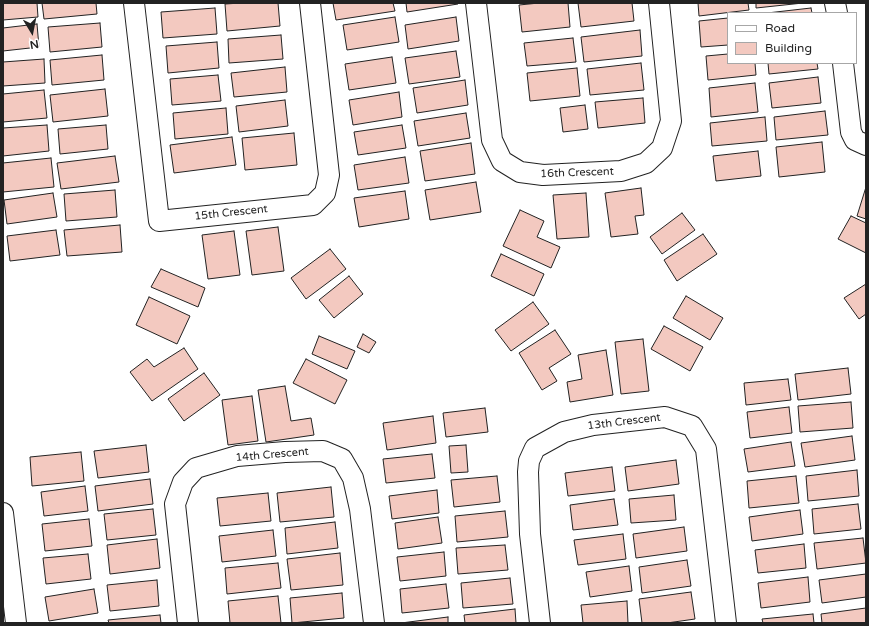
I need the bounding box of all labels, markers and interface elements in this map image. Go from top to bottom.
north arrow [12,12,52,52]
legend [727,12,857,64]
text: Road [765,21,795,35]
text: N [29,37,40,51]
text: Building [765,41,812,55]
street label: 16th Crescent [540,165,614,181]
street label: 15th Crescent [194,203,268,223]
street label: 13th Crescent [587,411,661,433]
street label: 14th Crescent [235,445,309,465]

